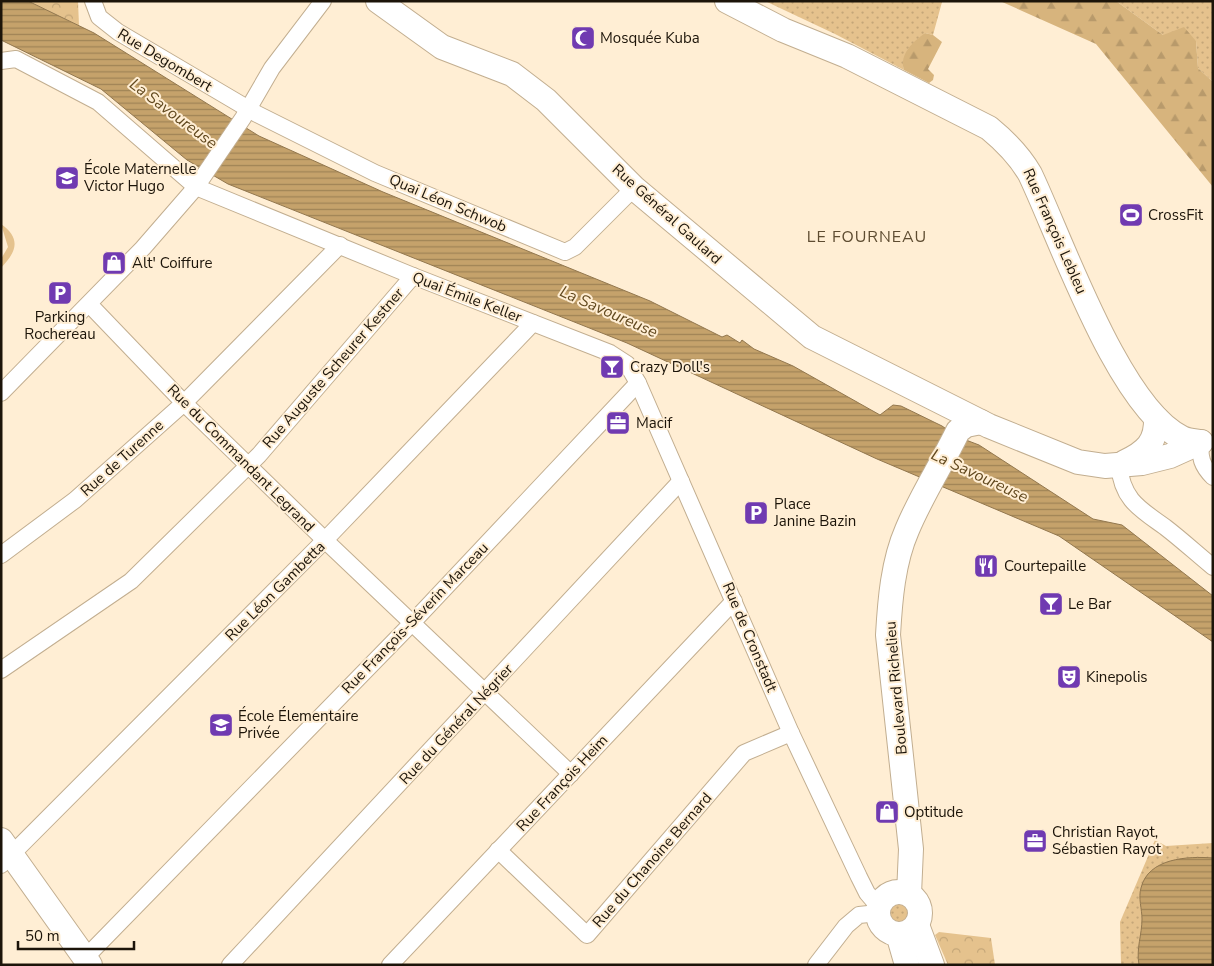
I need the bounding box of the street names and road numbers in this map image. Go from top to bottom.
street label: Rue Degombert [114,24,217,97]
street label: Rue Général Gaulard [608,159,726,269]
street label: Rue François Lebleu [1018,165,1092,297]
street label: Quai Léon Schwob [386,169,510,237]
street label: Quai Émile Keller [409,267,525,327]
street label: Rue Auguste Scheurer Kestner [258,283,409,452]
street label: Rue du Commandant Legrand [163,380,319,536]
street label: Rue de Turenne [76,415,168,501]
street label: Rue Léon Gambetta [221,537,329,645]
street label: Rue François-Séverin Marceau [337,538,493,698]
street label: Rue de Cronstadt [718,579,782,696]
street label: Boulevard Richelieu [880,620,912,756]
street label: Rue du Général Négrier [395,659,518,789]
street label: Rue François Heim [512,730,612,836]
street label: Rue du Chanoine Bernard [588,788,716,932]

